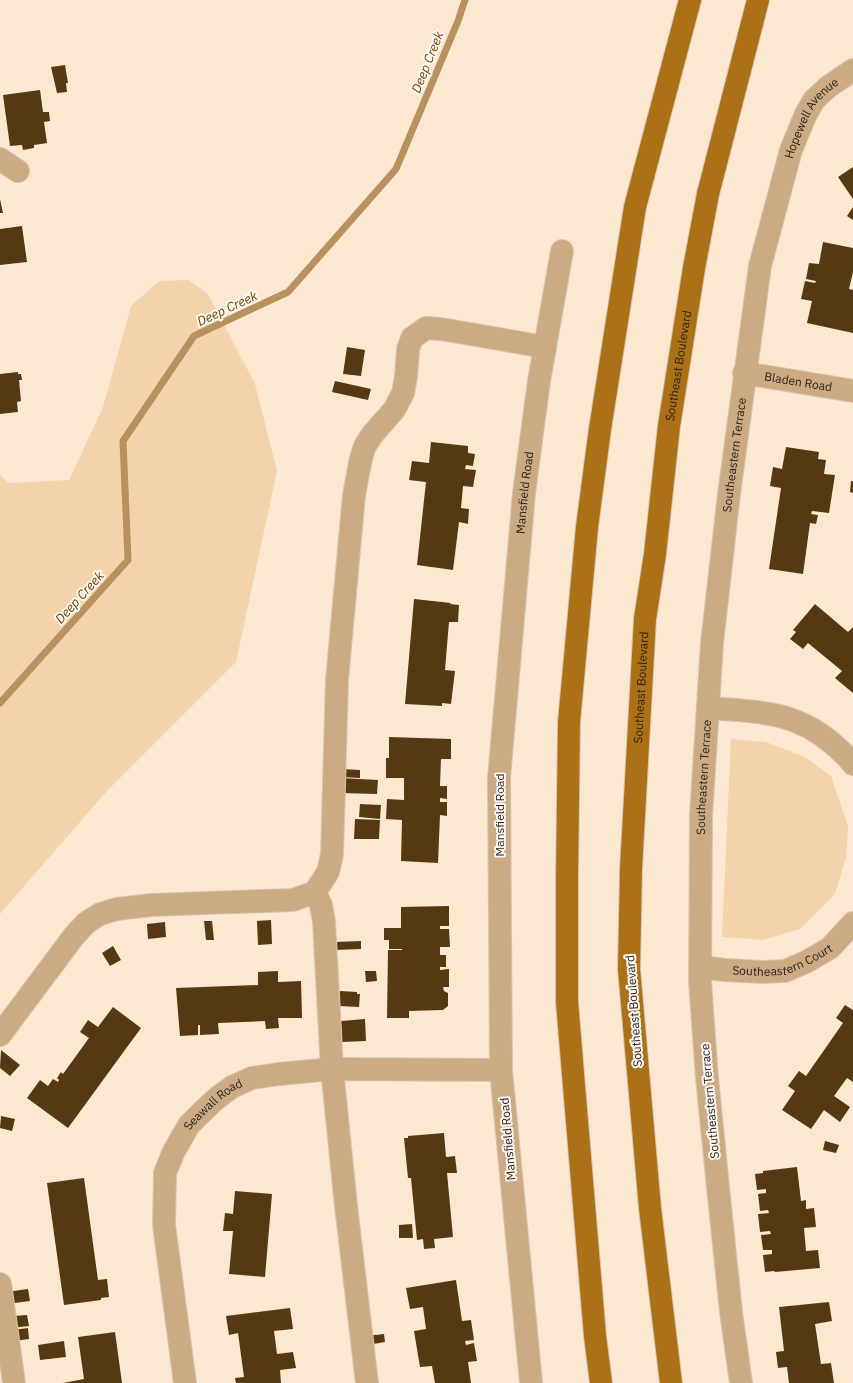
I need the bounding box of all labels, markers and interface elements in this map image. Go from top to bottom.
water label: Deep Creek [407,29,448,95]
street label: Hopewell Avenue [781,74,841,160]
water label: Deep Creek [194,287,260,330]
street label: Southeast Boulevard [662,309,694,422]
street label: Bladen Road [763,368,833,394]
street label: Southeastern Terrace [719,396,749,513]
street label: Mansfield Road [512,450,537,534]
water label: Deep Creek [51,567,108,627]
street label: Southeast Boulevard [630,631,651,744]
street label: Southeastern Terrace [693,719,714,835]
street label: Mansfield Road [492,774,507,856]
street label: Southeastern Court [732,940,835,979]
street label: Southeast Boulevard [622,955,645,1067]
street label: Southeastern Terrace [697,1042,722,1159]
street label: Seawall Road [180,1075,244,1132]
street label: Mansfield Road [496,1097,519,1181]

